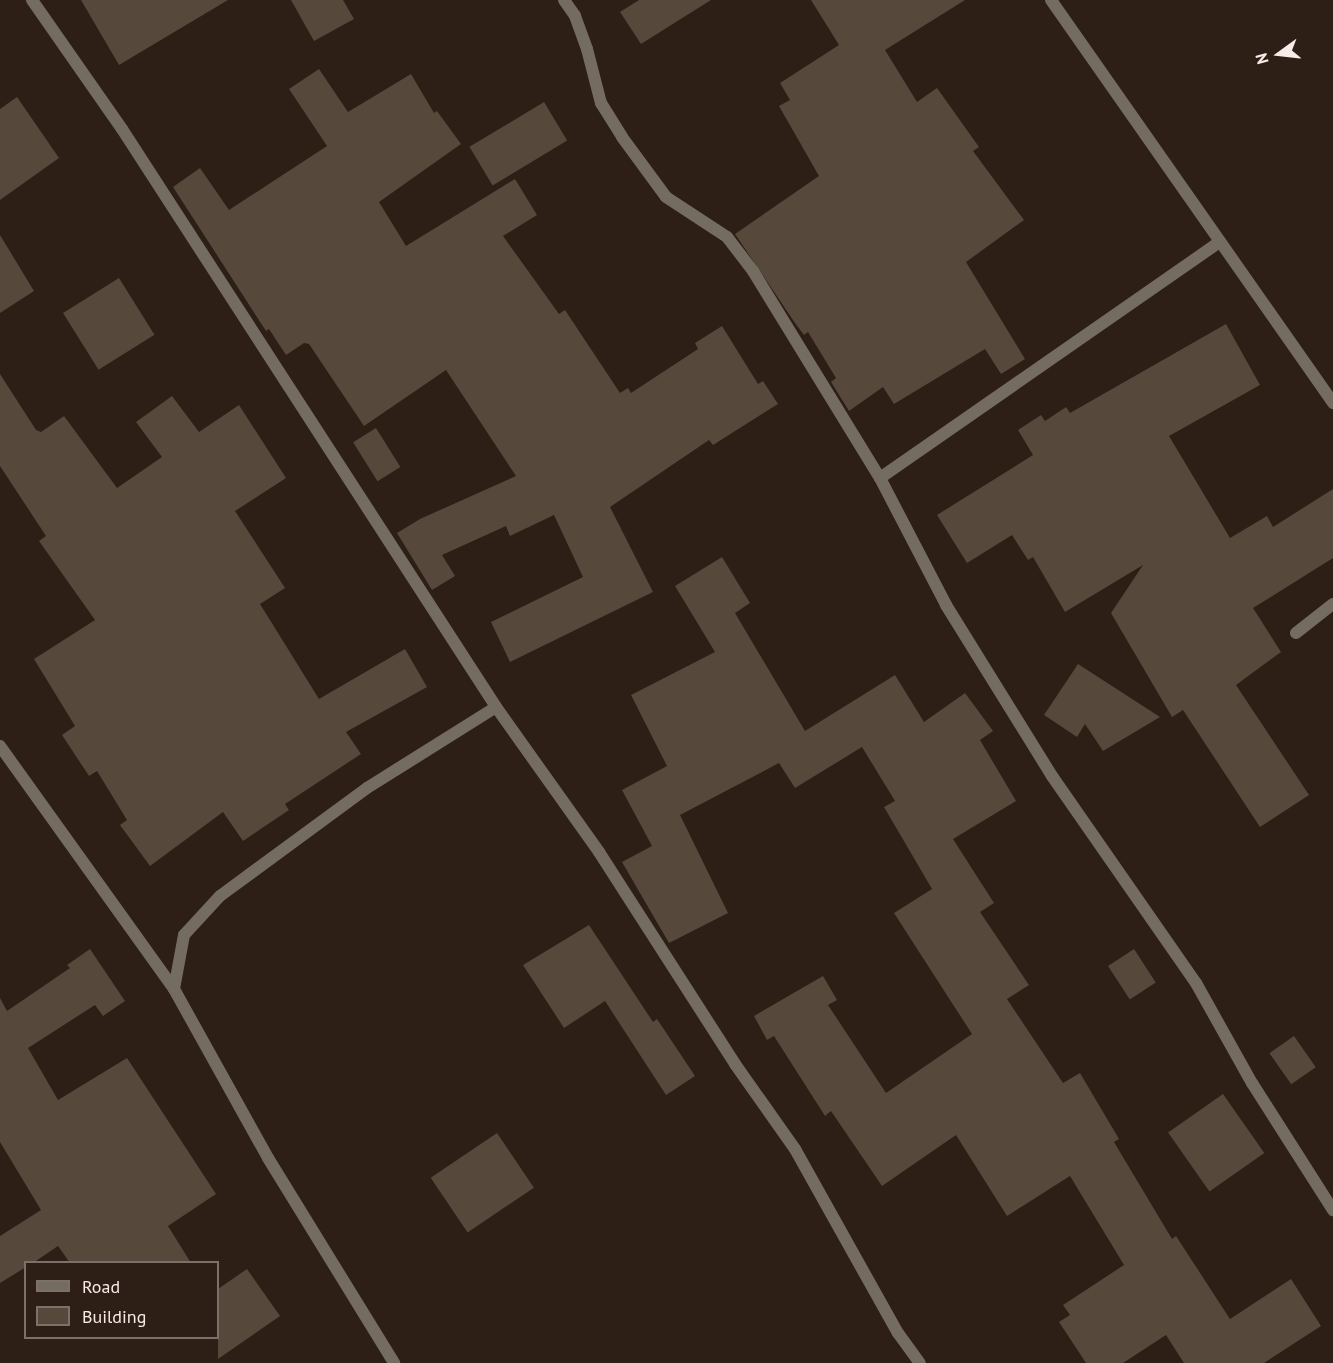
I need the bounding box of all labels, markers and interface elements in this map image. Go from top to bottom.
north arrow [1249,24,1309,84]
text: N [1251,51,1273,66]
legend [24,1261,219,1339]
text: Road [82,1275,120,1298]
text: Building [82,1305,146,1328]

